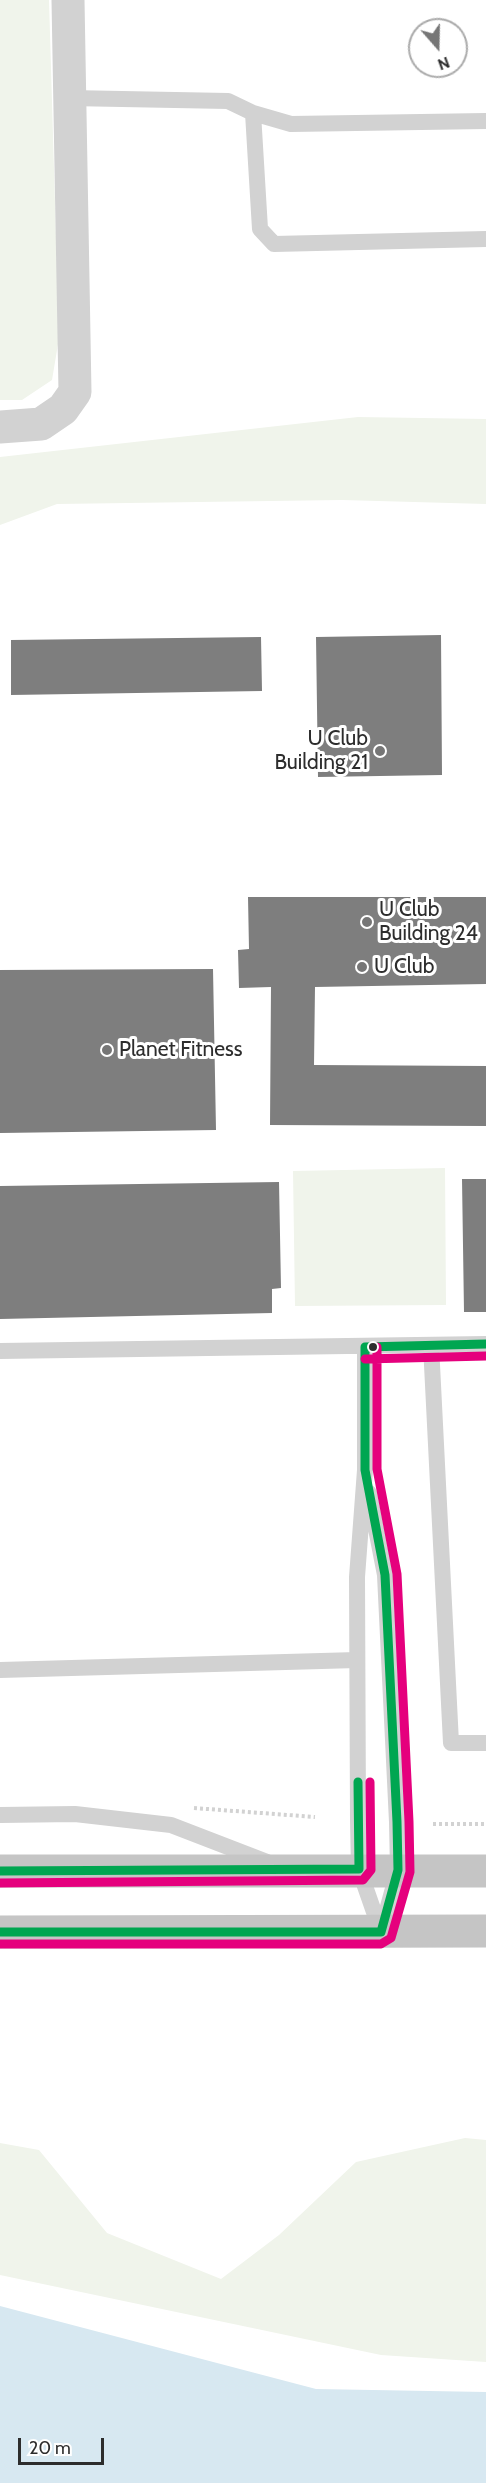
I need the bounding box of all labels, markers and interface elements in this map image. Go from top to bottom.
north arrow [408,18,468,78]
text: N [435,53,452,74]
place label: U Club Building 21 [274,726,368,776]
marker: U Club Building 21 [373,744,387,758]
place label: U Club Building 24 [379,897,478,947]
marker: U Club Building 24 [360,915,374,929]
place label: U Club [374,954,434,980]
marker: U Club [355,960,369,974]
place label: Planet Fitness [119,1037,242,1063]
marker: Planet Fitness [100,1043,114,1057]
unlabelled marker [367,1341,379,1353]
scale bar [21,2426,106,2464]
text: 20 m [29,2437,71,2459]

